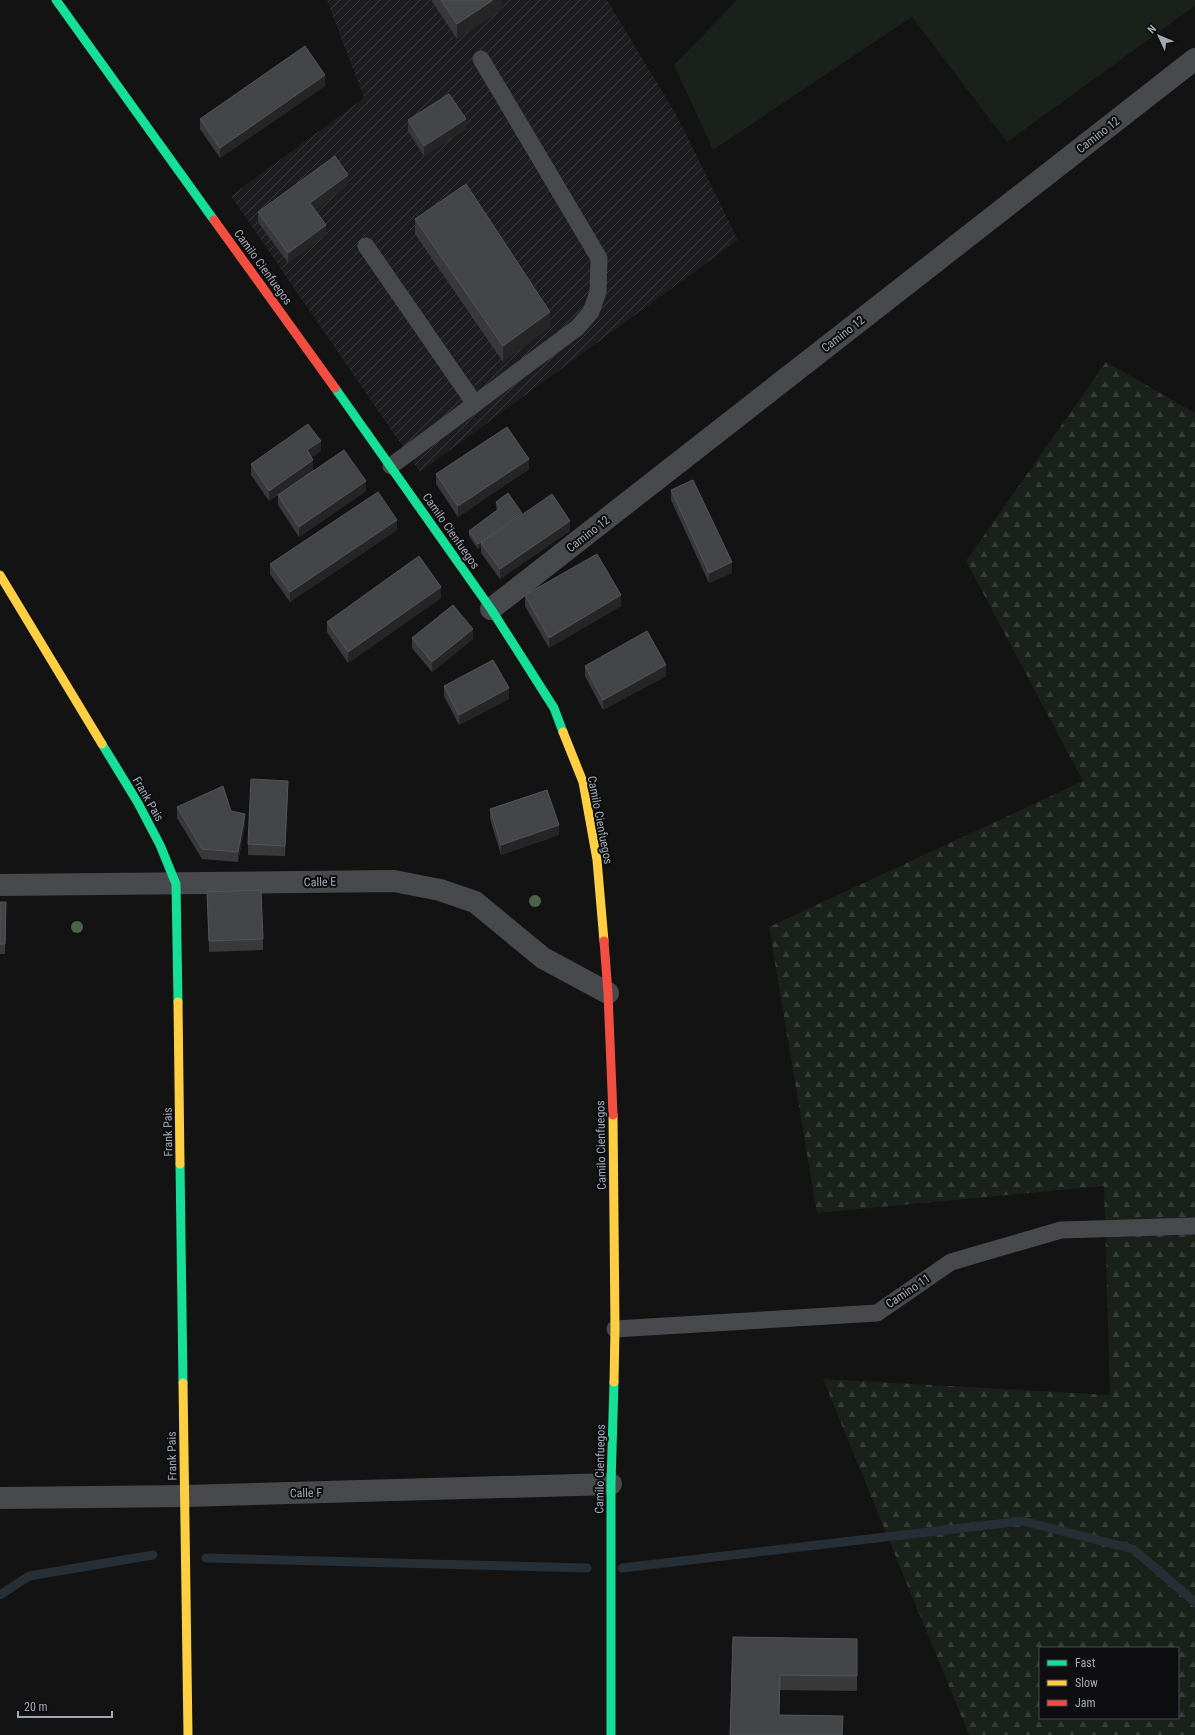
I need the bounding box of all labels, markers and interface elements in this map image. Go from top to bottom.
north arrow [1139,16,1179,56]
text: N [1145,22,1159,36]
street label: Camino 12 [1074,114,1122,156]
street label: Camilo Cienfuegos [231,227,295,307]
street label: Camino 12 [819,313,867,355]
street label: Camilo Cienfuegos [420,490,482,572]
street label: Camino 12 [564,513,612,555]
street label: Frank Pais [130,774,166,824]
street label: Camilo Cienfuegos [585,775,615,865]
street label: Calle E [304,875,336,889]
street label: Camilo Cienfuegos [593,1100,609,1190]
street label: Frank Pais [161,1107,175,1157]
street label: Camino 11 [883,1271,933,1311]
street label: Camilo Cienfuegos [592,1424,608,1514]
street label: Frank Pais [165,1431,179,1481]
street label: Calle F [290,1485,323,1501]
legend [1039,1647,1179,1719]
text: Fast [1075,1656,1096,1670]
text: Slow [1075,1676,1098,1690]
scale bar [18,1693,112,1719]
text: Jam [1075,1696,1096,1710]
text: 20 m [24,1700,48,1714]

